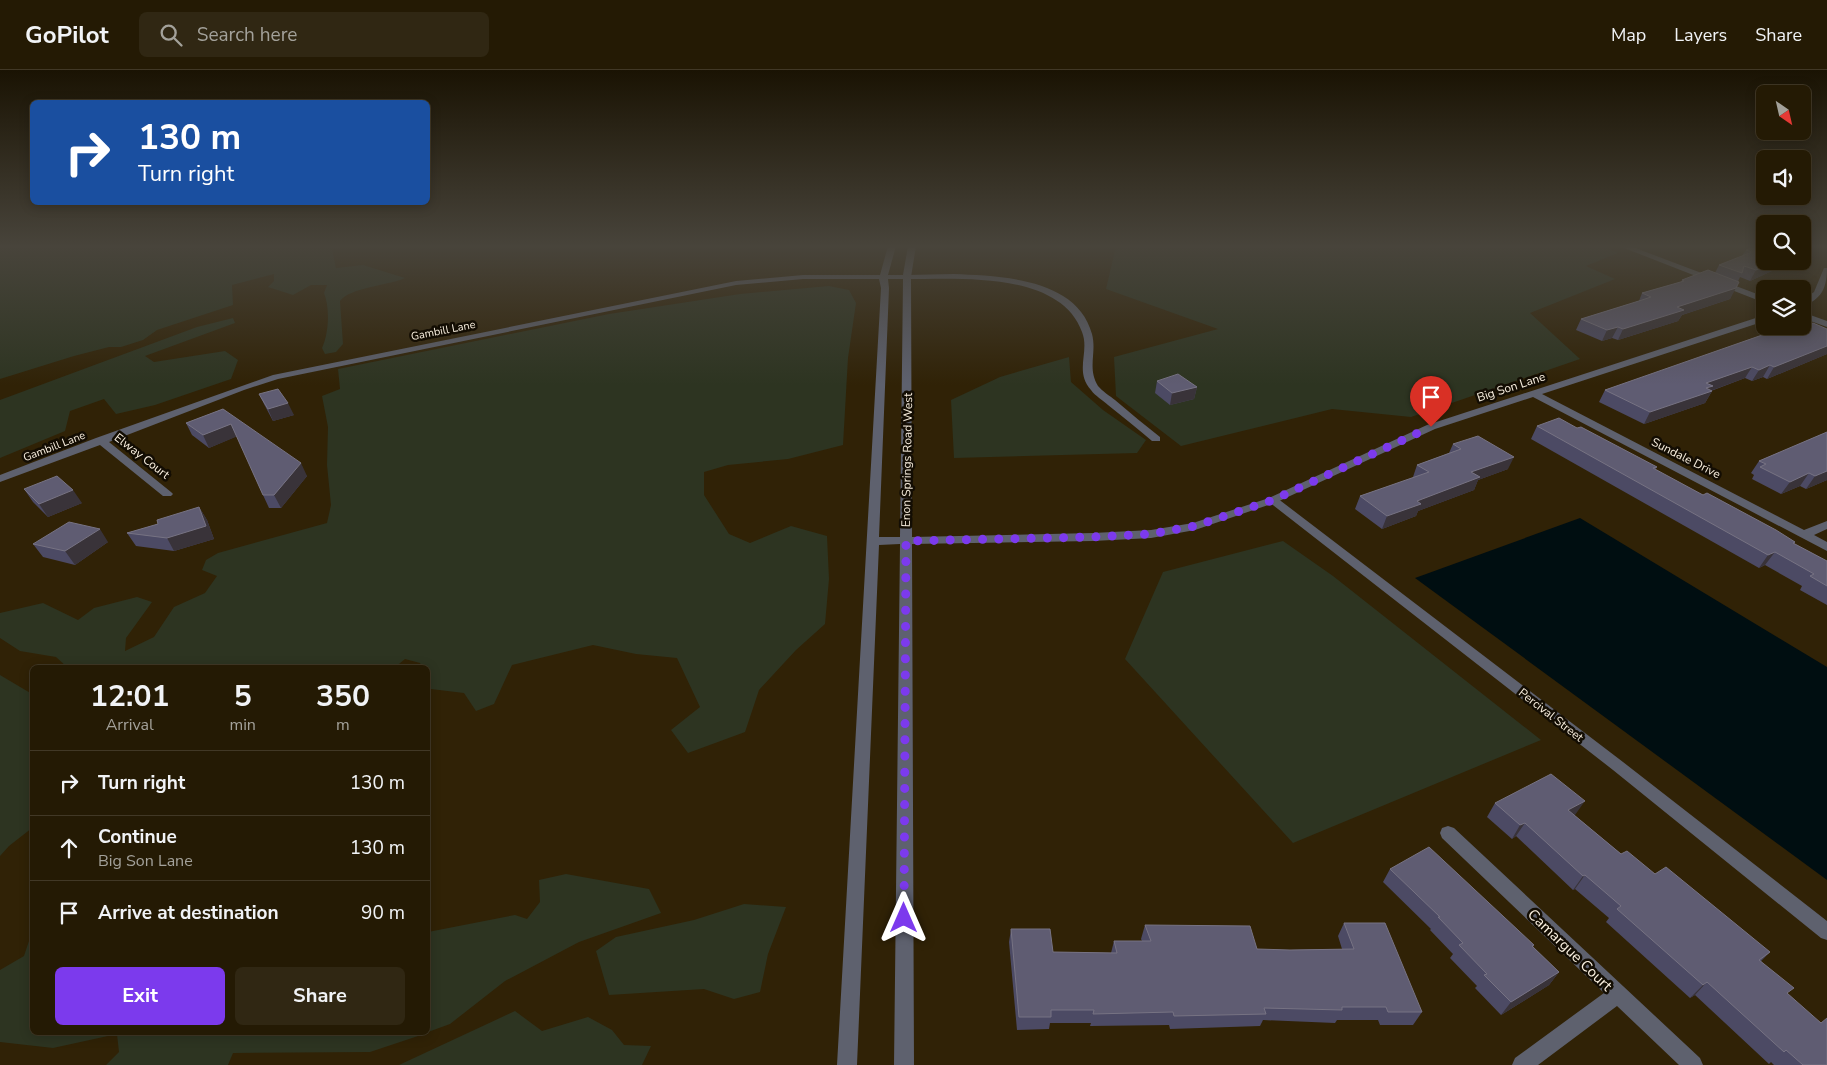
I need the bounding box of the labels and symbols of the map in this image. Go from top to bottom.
north arrow [1756,85,1811,140]
street label: Gambill Lane [410,317,477,344]
street label: Big Son Lane [1475,368,1547,406]
pin [1410,376,1452,427]
street label: Enon Springs Road West [898,392,916,527]
street label: Gambill Lane [21,428,88,465]
street label: Elway Court [111,429,173,483]
street label: Sundale Drive [1649,434,1723,482]
street label: Percival Street [1515,685,1587,746]
position arrow [877,891,929,943]
street label: Camargue Court [1523,905,1617,996]

